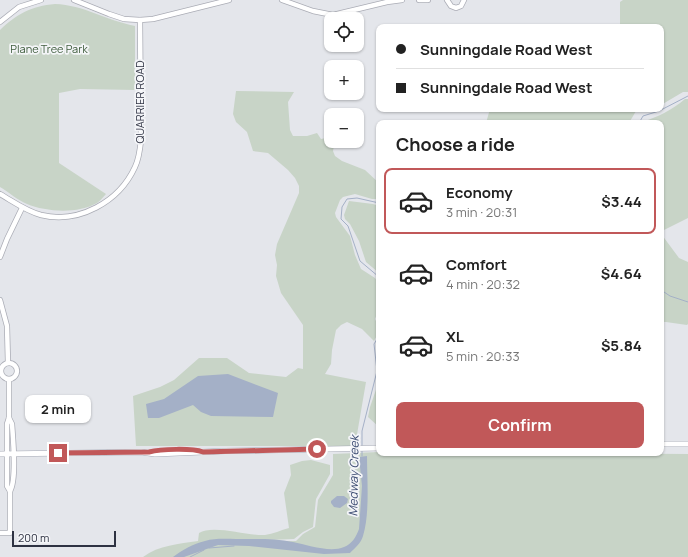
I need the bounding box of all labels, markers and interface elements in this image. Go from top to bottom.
map controls [324,12,364,148]
button: locate [324,12,364,52]
text: Sunningdale Road West [420,39,592,60]
park label: Plane Tree Park [10,41,88,56]
street label: QUARRIER ROAD [132,60,147,144]
button: + [324,60,364,100]
text: Sunningdale Road West [420,77,592,98]
button: − [324,108,364,148]
text: Choose a ride [396,132,515,156]
text: Economy [446,182,513,203]
icon: car [398,183,434,219]
text: $3.44 [601,191,642,212]
text: 3 min · 20:31 [446,203,517,221]
text: Comfort [446,254,507,275]
icon: car [398,255,434,291]
text: $4.64 [601,263,642,284]
text: 4 min · 20:32 [446,275,520,293]
text: XL [446,326,464,347]
icon: car [398,327,434,363]
text: $5.84 [601,335,642,356]
text: 5 min · 20:33 [446,347,520,365]
callout: 2 min [25,395,91,423]
text: 2 min [41,400,75,418]
button: Confirm [396,402,644,448]
water label: Medway Creek [344,433,363,517]
route start [308,440,326,458]
route end [49,444,67,462]
scale bar [12,529,116,548]
text: 200 m [18,530,49,545]

